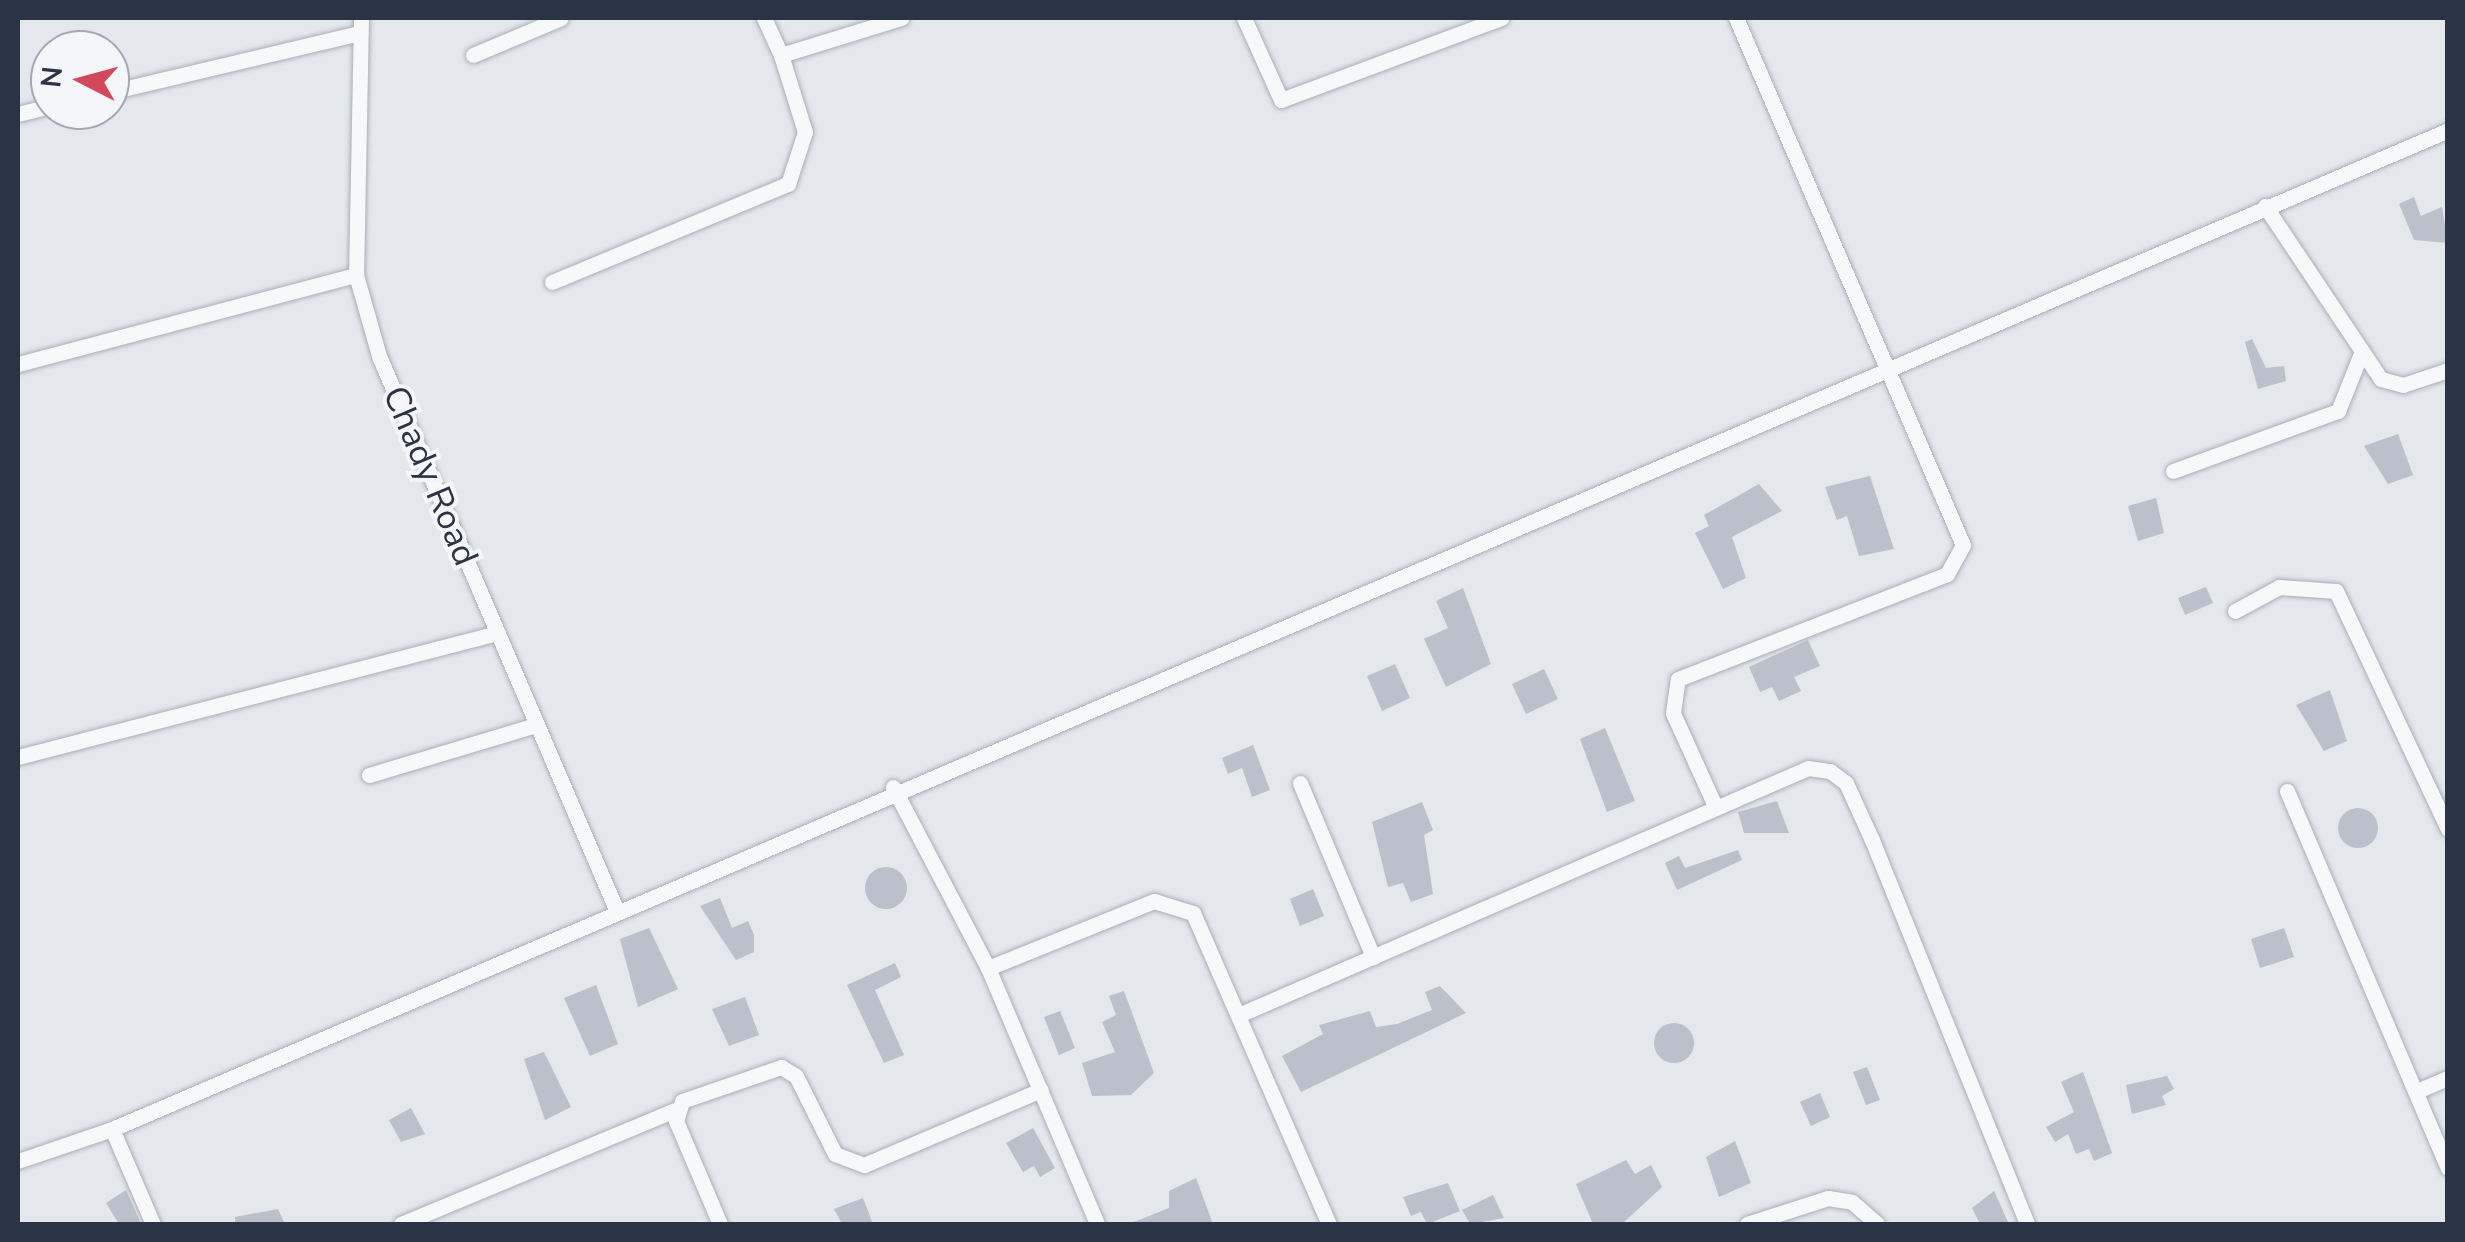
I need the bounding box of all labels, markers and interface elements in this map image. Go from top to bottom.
north arrow [30,30,130,130]
text: N [32,65,72,89]
street label: Chady Road [373,380,487,572]

